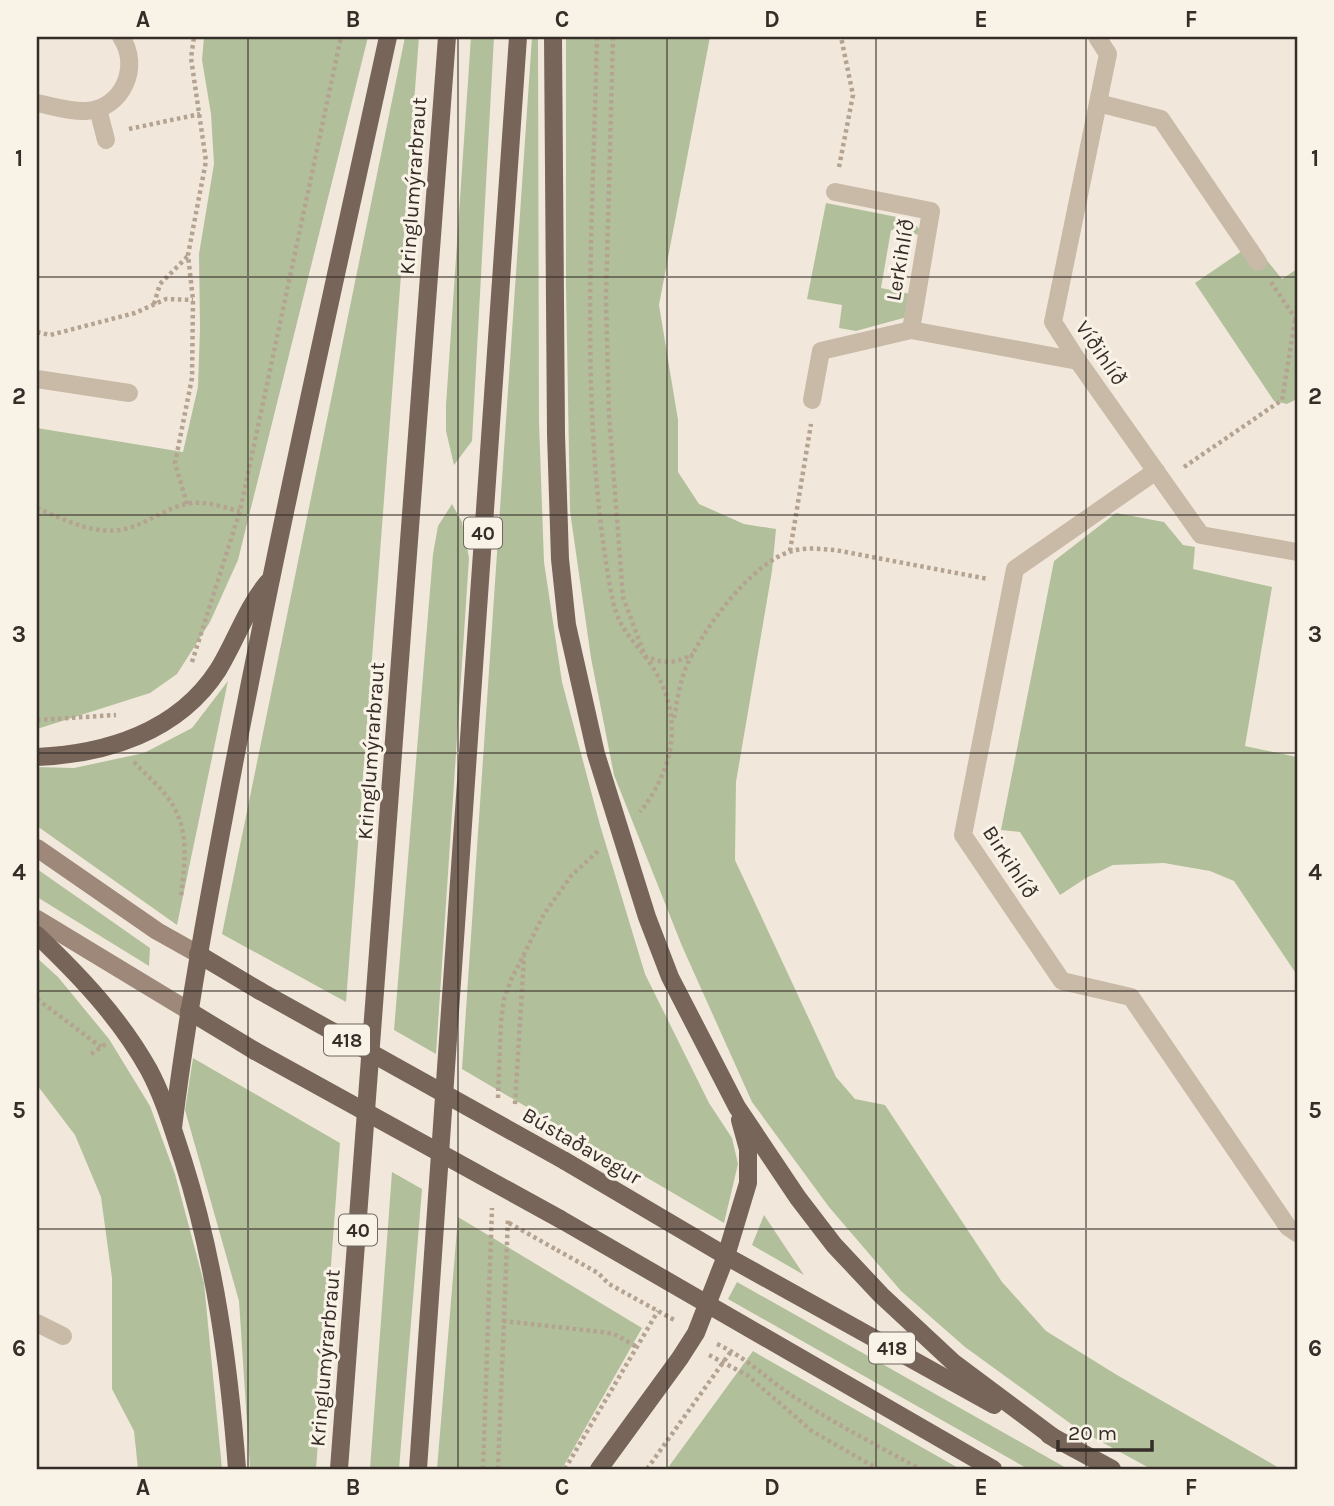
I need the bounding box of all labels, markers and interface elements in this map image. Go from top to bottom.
text: A [136,6,150,33]
text: B [346,6,360,33]
text: C [555,6,569,33]
text: D [764,6,780,33]
text: E [974,6,988,33]
text: F [1185,6,1197,33]
street label: Kringlumýrarbraut [395,96,431,276]
text: 1 [15,145,23,172]
text: 1 [1311,145,1319,172]
street label: Lerkihlíð [881,217,919,303]
street label: Víðihlíð [1071,316,1131,390]
text: 2 [12,383,26,410]
text: 2 [1308,383,1322,410]
road number: 40 [464,518,502,548]
text: 3 [12,621,26,648]
text: 3 [1308,621,1322,648]
street label: Kringlumýrarbraut [353,661,389,841]
street label: Birkihlíð [978,821,1042,903]
text: 4 [12,859,26,886]
text: 4 [1308,859,1322,886]
road number: 418 [324,1024,370,1056]
text: 5 [12,1097,26,1124]
text: 5 [1308,1097,1322,1124]
street label: Bústaðavegur [518,1102,646,1190]
road number: 40 [339,1214,377,1246]
street label: Kringlumýrarbraut [305,1268,345,1448]
road number: 418 [869,1332,915,1364]
text: 6 [12,1335,26,1362]
text: 6 [1308,1335,1322,1362]
scale bar [1058,1408,1152,1452]
text: 20 m [1068,1421,1117,1445]
text: A [136,1474,150,1501]
text: B [346,1474,360,1501]
text: C [555,1474,569,1501]
text: D [764,1474,780,1501]
text: E [974,1474,988,1501]
text: F [1185,1474,1197,1501]

